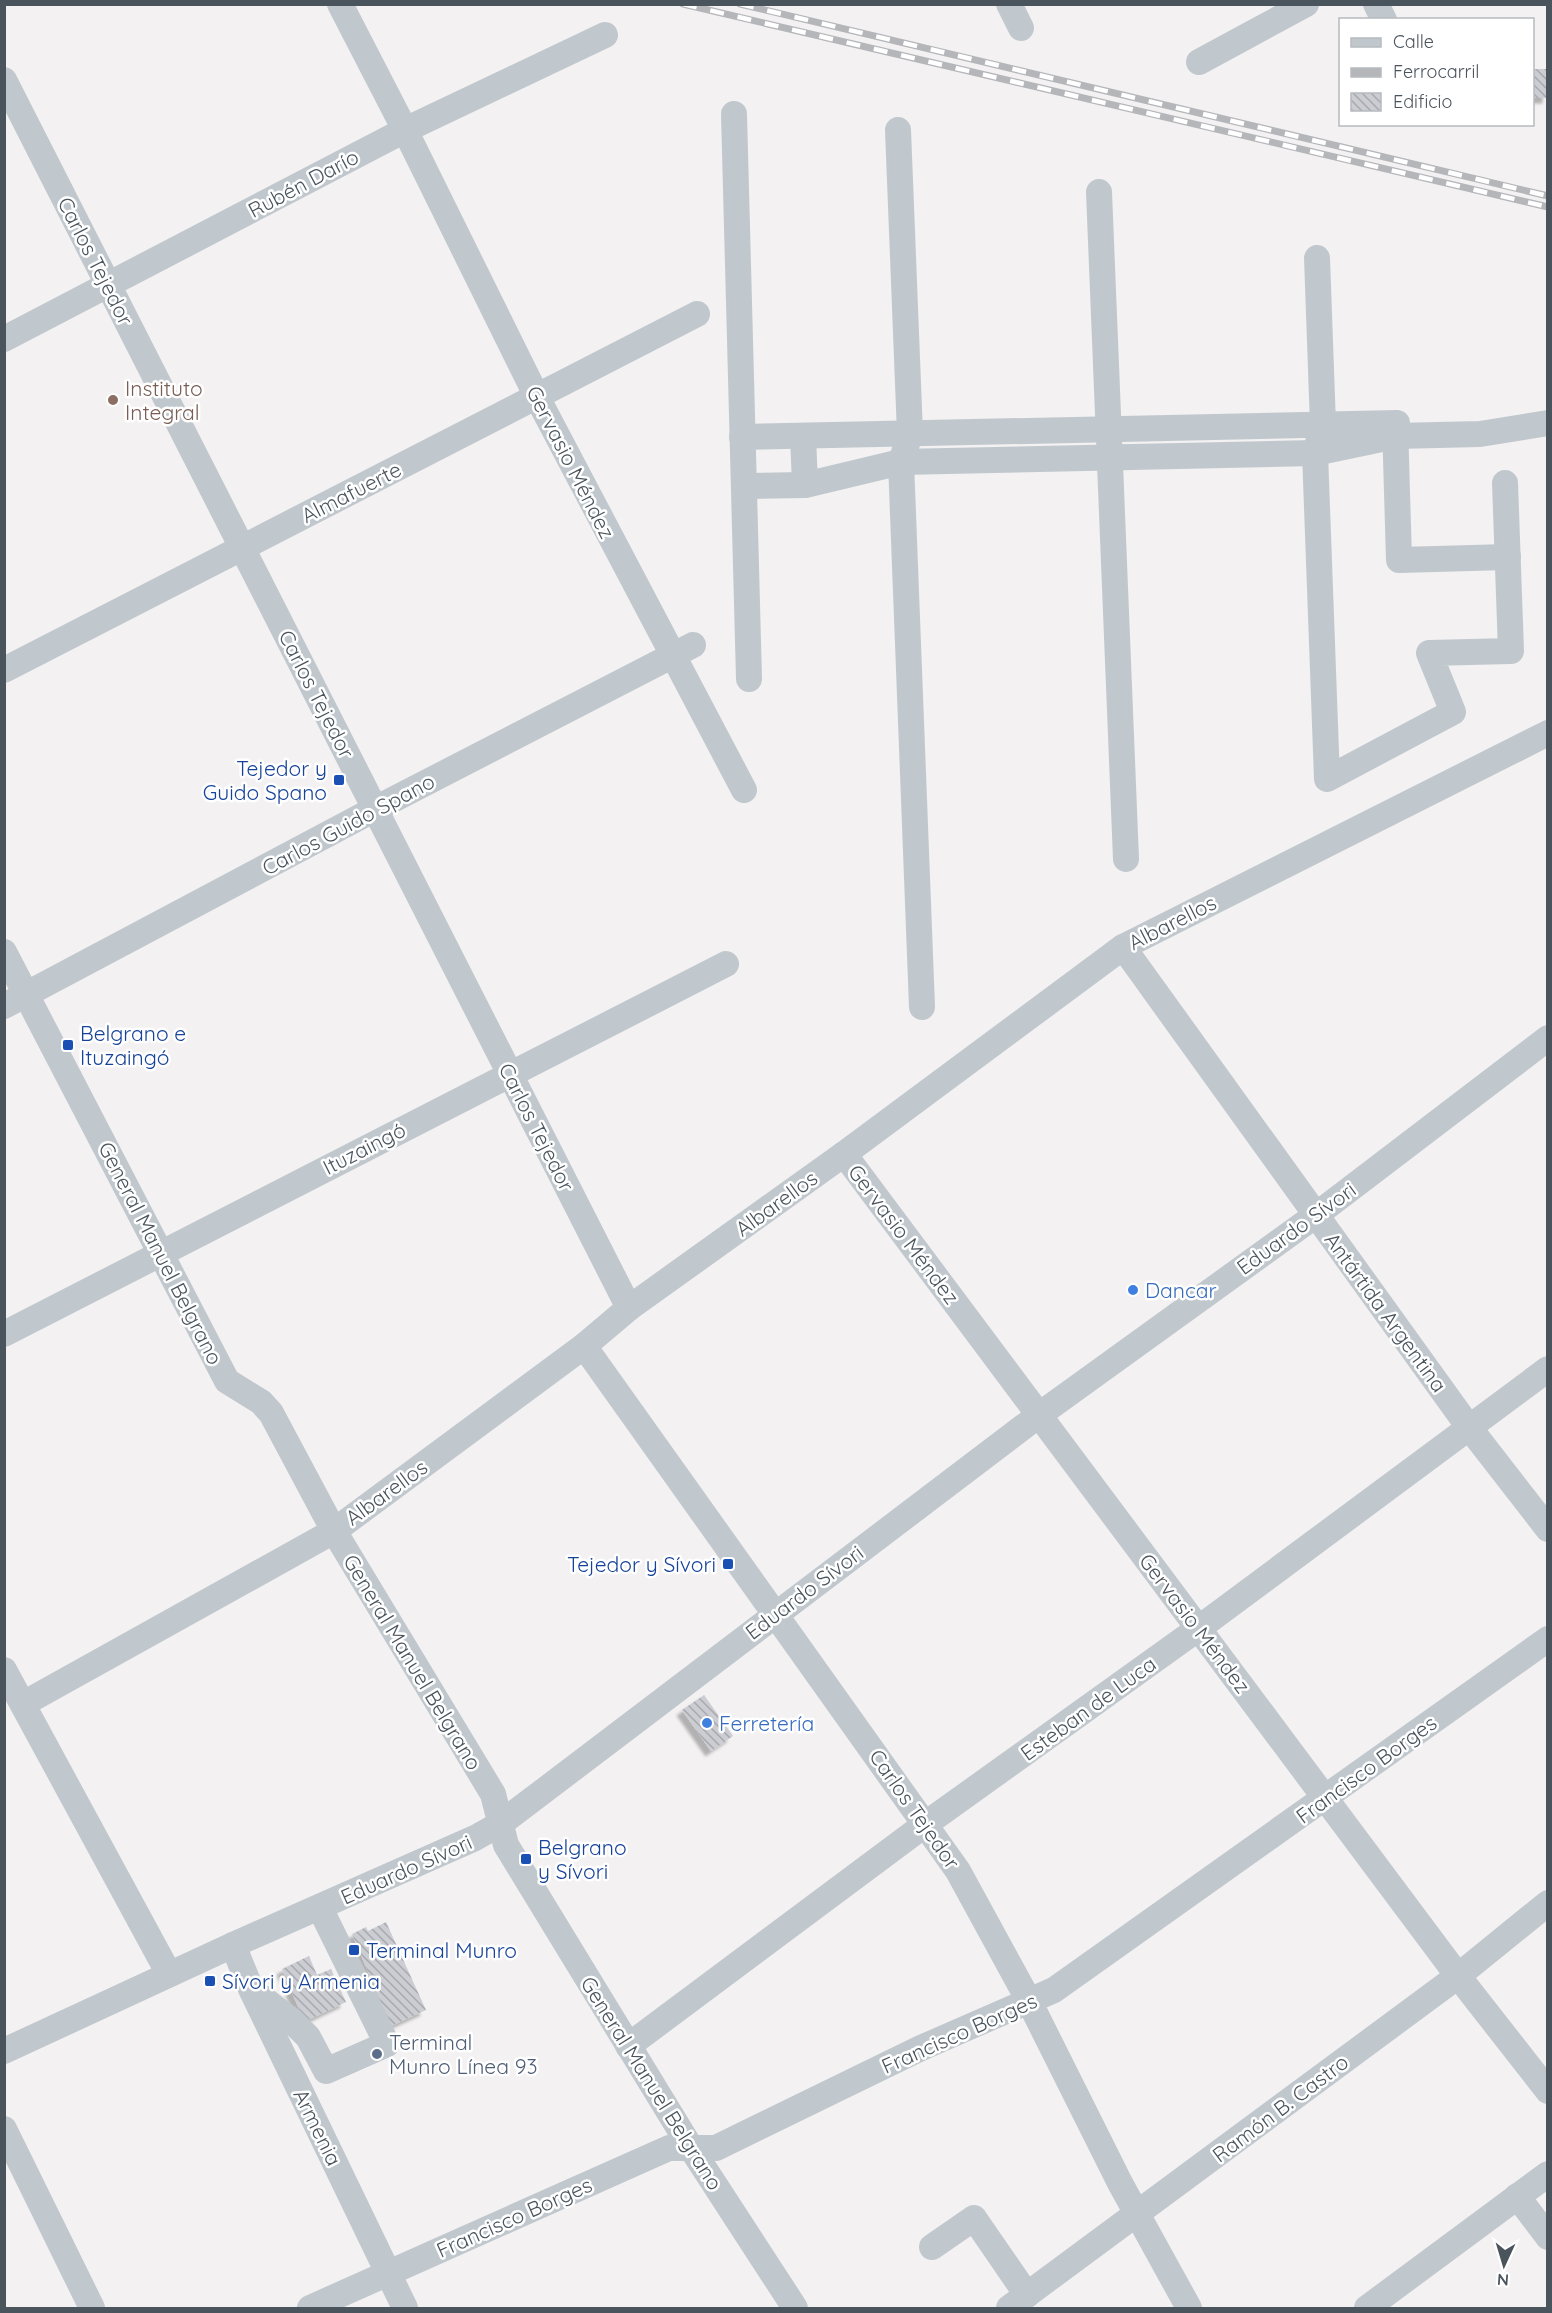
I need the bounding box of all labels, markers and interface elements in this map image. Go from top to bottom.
legend [1339,18,1534,126]
text: Calle [1393,30,1434,53]
text: Ferrocarril [1393,60,1480,83]
text: Edificio [1393,90,1452,113]
street label: Rubén Darío [243,143,363,223]
street label: Carlos Tejedor [53,193,139,329]
place label: Instituto Integral [125,375,203,425]
street label: Gervasio Méndez [521,381,621,543]
marker: Instituto Integral [106,393,120,407]
street label: Almafuerte [297,456,405,528]
street label: Carlos Tejedor [274,626,360,762]
place label: Tejedor y Guido Spano [203,755,327,805]
street label: Carlos Guido Spano [257,768,439,880]
marker: Tejedor y Guido Spano [332,773,346,787]
street label: Albarellos [1124,889,1220,955]
place label: Belgrano e Ituzaingó [80,1020,186,1070]
marker: Belgrano e Ituzaingó [61,1038,75,1052]
street label: Carlos Tejedor [494,1059,580,1195]
street label: Ituzaingó [318,1116,410,1180]
street label: General Manuel Belgrano [93,1137,229,1369]
street label: Gervasio Méndez [843,1159,965,1309]
street label: Albarellos [730,1164,822,1242]
street label: Eduardo Sívori [1231,1176,1361,1280]
street label: Antártida Argentina [1319,1227,1453,1397]
place label: Dancar [1145,1277,1217,1303]
marker: Dancar [1126,1283,1140,1297]
street label: Albarellos [340,1453,432,1531]
street label: Eduardo Sívori [740,1539,868,1645]
street label: Gervasio Méndez [1134,1548,1256,1698]
street label: General Manuel Belgrano [338,1550,488,1774]
place label: Tejedor y Sívori [567,1551,716,1577]
marker: Tejedor y Sívori [721,1557,735,1571]
street label: Esteban de Luca [1015,1650,1161,1766]
street label: Francisco Borges [1291,1709,1441,1829]
place label: Ferretería [719,1710,814,1736]
marker: Ferretería [700,1716,714,1730]
street label: Carlos Tejedor [864,1744,966,1874]
street label: Eduardo Sívori [336,1828,476,1910]
place label: Belgrano y Sívori [538,1834,627,1884]
marker: Belgrano y Sívori [519,1852,533,1866]
place label: Terminal Munro [366,1937,517,1963]
marker: Terminal Munro [347,1943,361,1957]
place label: Sívori y Armenia [222,1968,380,1994]
street label: General Manuel Belgrano [576,1971,728,2195]
marker: Sívori y Armenia [203,1974,217,1988]
street label: Francisco Borges [877,1987,1041,2079]
place label: Terminal Munro Línea 93 [389,2029,537,2079]
marker: Terminal Munro Línea 93 [370,2047,384,2061]
street label: Ramón B. Castro [1207,2048,1353,2168]
street label: Armenia [288,2084,348,2170]
street label: Francisco Borges [432,2171,596,2263]
north arrow [1474,2235,1534,2295]
text: N [1496,2270,1510,2290]

